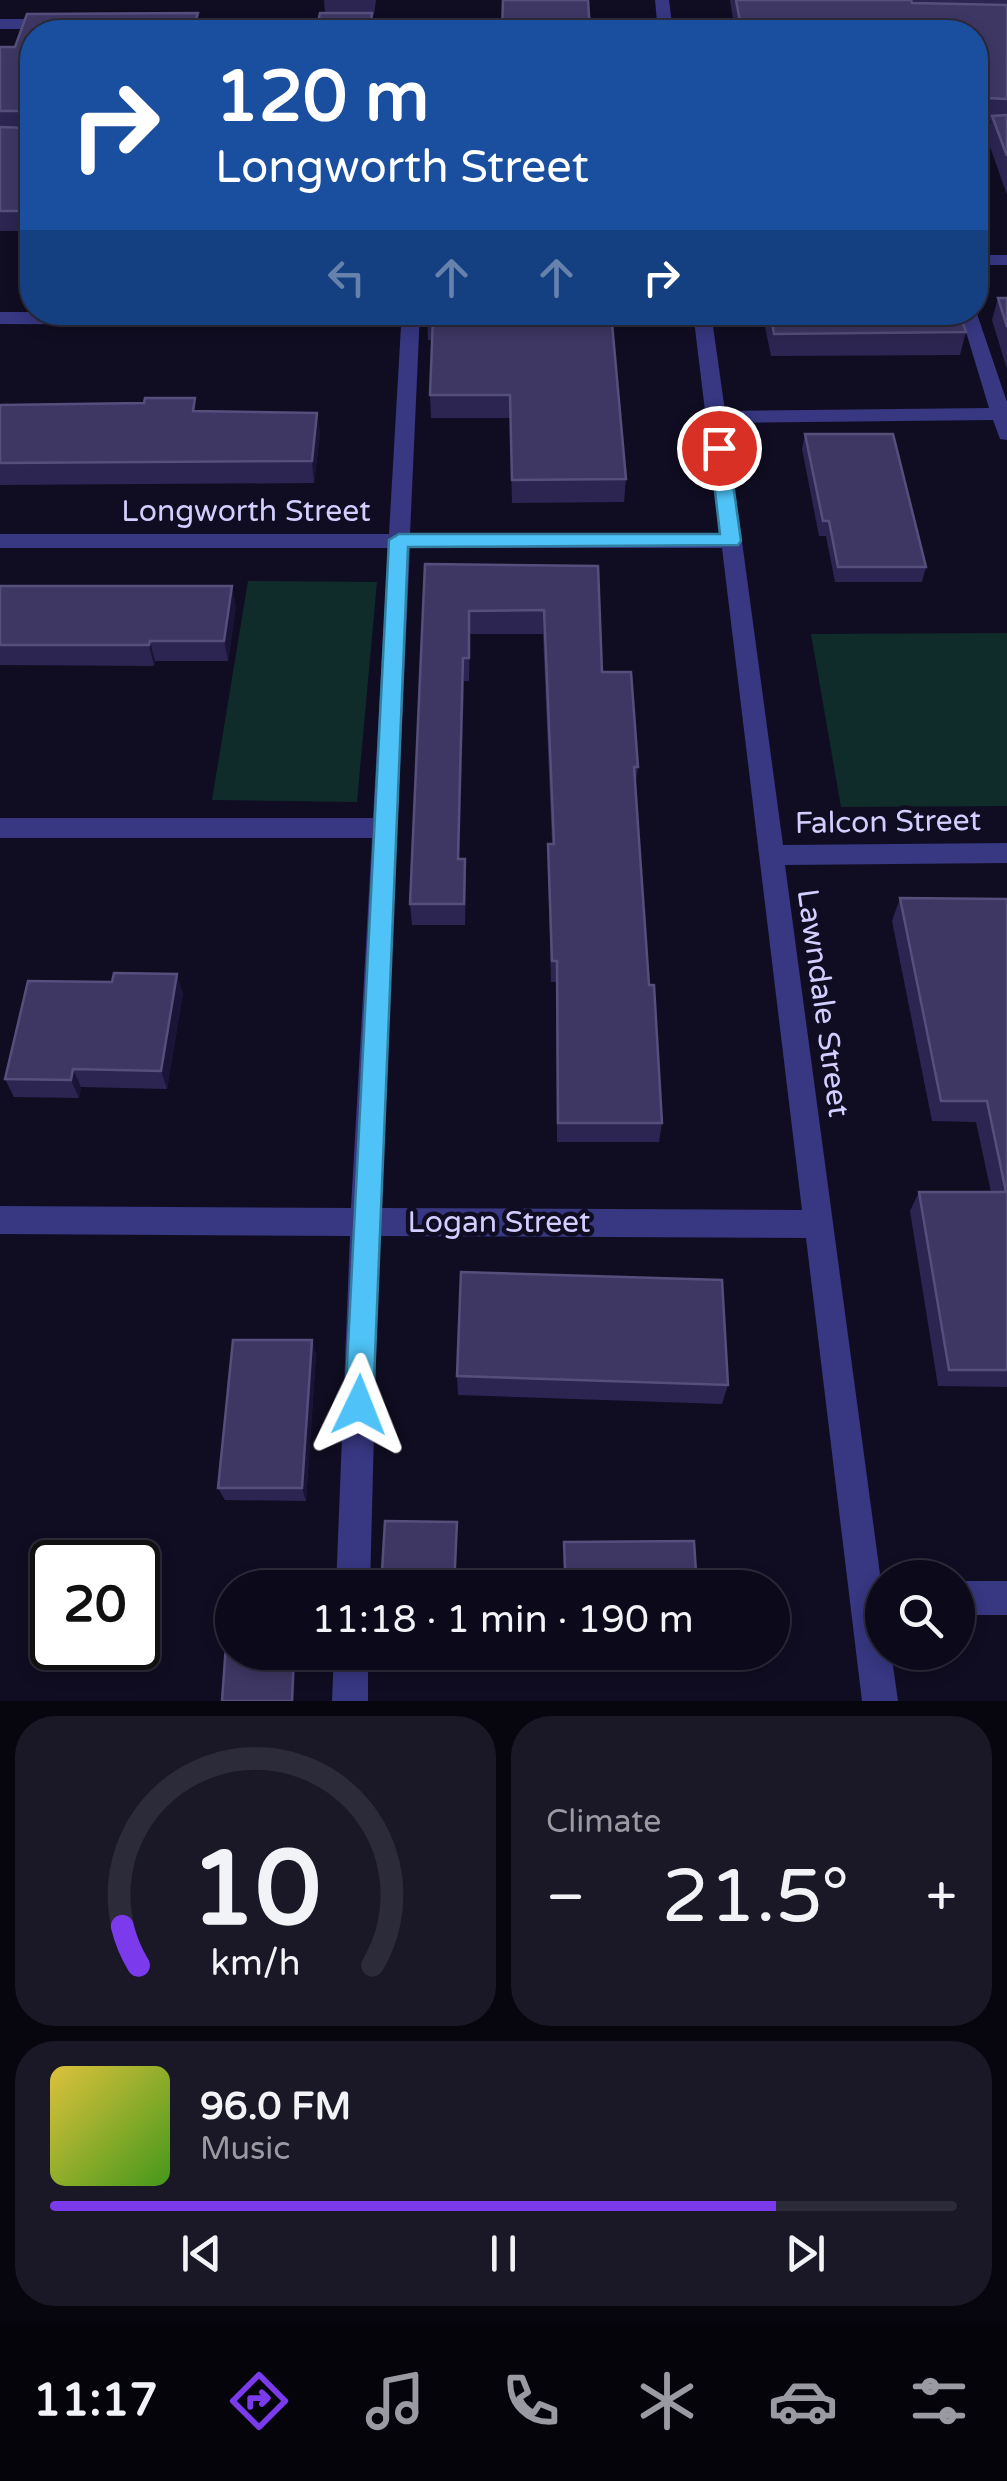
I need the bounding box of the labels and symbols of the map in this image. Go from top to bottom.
pin [677,406,762,491]
street label: Longworth Street [121,493,371,530]
street label: Falcon Street [795,802,981,842]
street label: Lawndale Street [789,887,857,1119]
street label: Logan Street [407,1204,591,1241]
position arrow [307,1353,411,1457]
speed limit sign: 20 [30,1540,160,1670]

